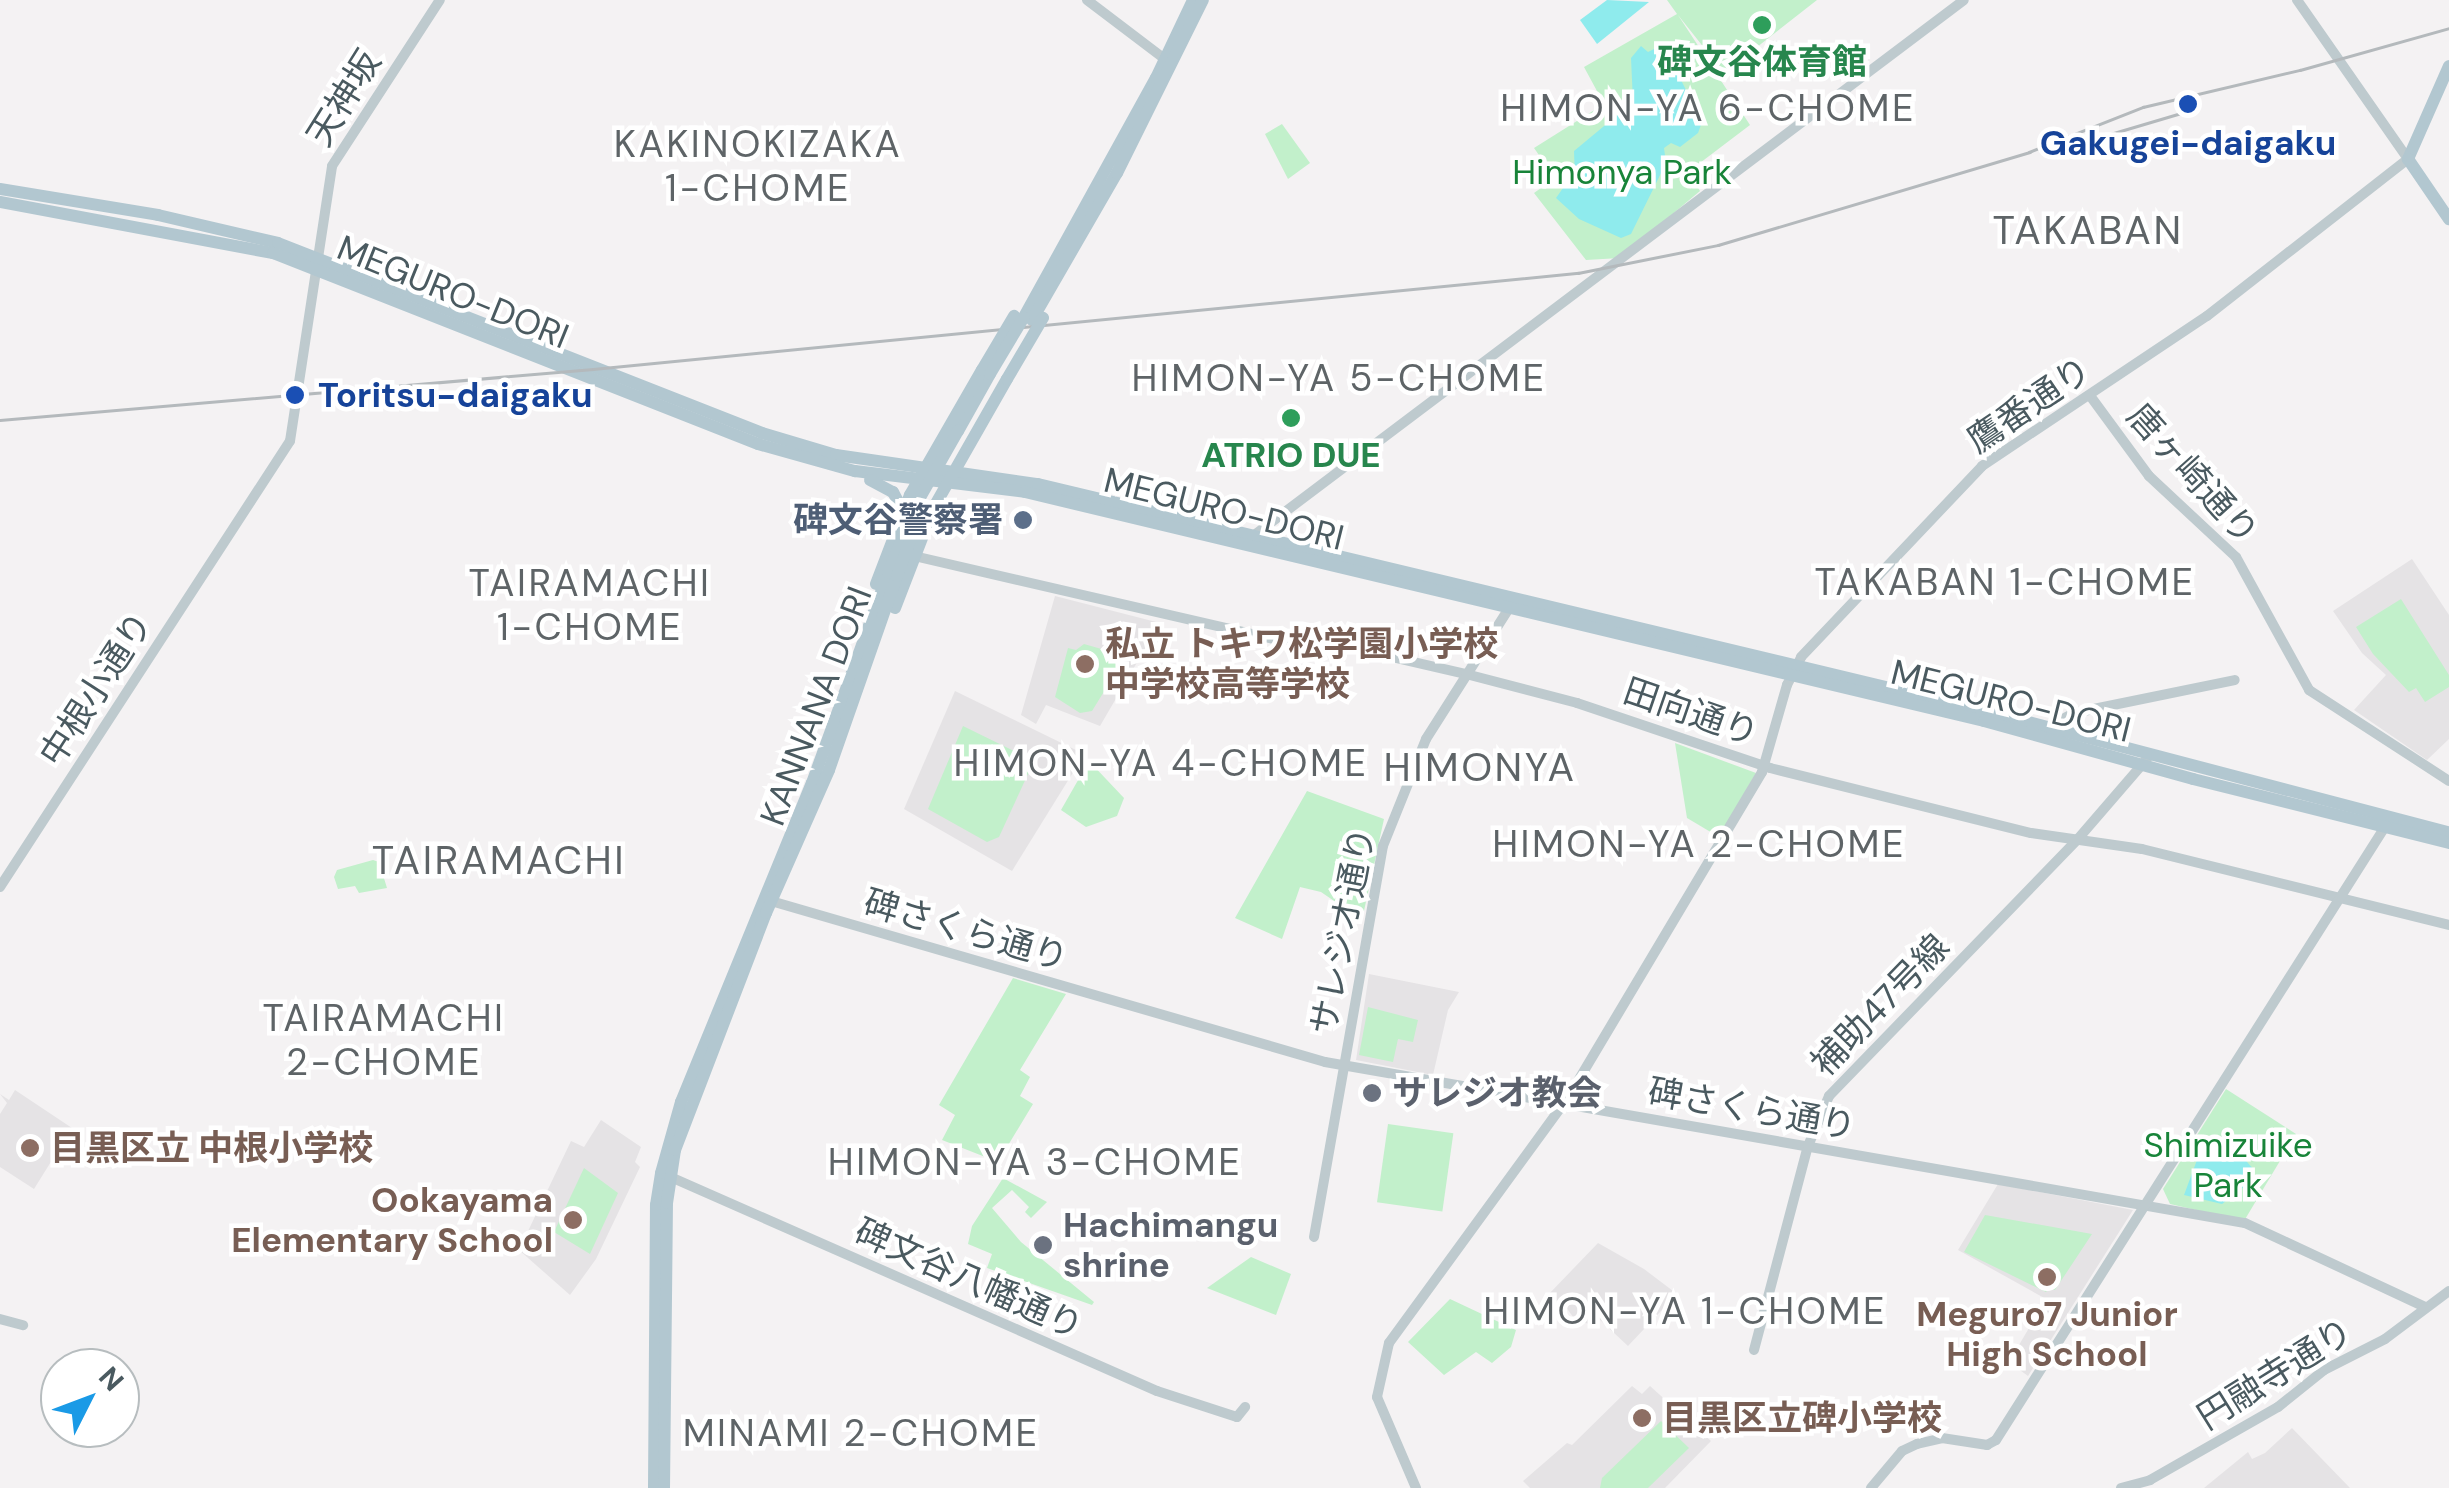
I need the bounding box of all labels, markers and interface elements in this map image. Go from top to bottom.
marker: 碑文谷体育館 [1751,14,1773,36]
place label: 碑文谷体育館 [1657,41,1867,83]
street label: 天神坂 [298,42,390,154]
district label: HIMON-YA 6-CHOME [1500,86,1916,132]
marker: Gakugei-daigaku [2175,91,2201,117]
district label: KAKINOKIZAKA 1-CHOME [614,122,902,212]
place label: Gakugei-daigaku [2040,122,2336,164]
park label: Himonya Park [1512,151,1732,193]
district label: TAKABAN [1992,206,2184,254]
street label: MEGURO-DORI [331,227,575,357]
street label: 鷹番通り [1959,348,2099,462]
district label: HIMON-YA 5-CHOME [1131,356,1547,402]
place label: Toritsu-daigaku [318,374,593,416]
marker: Toritsu-daigaku [282,382,308,408]
street label: 唐ヶ崎通り [2119,395,2267,553]
marker: ATRIO DUE [1280,407,1302,429]
place label: ATRIO DUE [1201,434,1381,476]
street label: MEGURO-DORI [1100,459,1348,559]
place label: 碑文谷警察署 [793,499,1003,541]
marker: 碑文谷警察署 [1012,509,1034,531]
district label: TAKABAN 1-CHOME [1815,560,2195,606]
district label: TAIRAMACHI 1-CHOME [469,561,711,650]
street label: KANNANA DORI [751,581,881,831]
street label: 中根小通り [31,604,161,774]
place label: 私立 トキワ松学園小学校 中学校高等学校 [1105,623,1498,705]
street label: MEGURO-DORI [1887,651,2135,751]
marker: 私立 トキワ松学園小学校 中学校高等学校 [1074,653,1096,675]
street label: 田向通り [1618,669,1764,755]
district label: HIMON-YA 4-CHOME [954,741,1368,787]
district label: HIMONYA [1383,743,1577,791]
district label: HIMON-YA 2-CHOME [1492,822,1906,868]
street label: サレジオ通り [1302,824,1384,1038]
district label: TAIRAMACHI [372,836,626,884]
street label: 碑さくら通り [859,881,1073,979]
street label: 補助47号線 [1802,926,1958,1084]
district label: TAIRAMACHI 2-CHOME [263,996,505,1086]
street label: 碑さくら通り [1645,1070,1859,1148]
place label: サレジオ教会 [1392,1072,1602,1114]
marker: サレジオ教会 [1361,1082,1383,1104]
park label: Shimizuike Park [2143,1124,2313,1206]
place label: 目黒区立 中根小学校 [50,1127,373,1169]
marker: 目黒区立 中根小学校 [19,1137,41,1159]
district label: HIMON-YA 3-CHOME [828,1140,1242,1186]
place label: Ookayama Elementary School [231,1179,553,1261]
place label: Hachimangu shrine [1063,1204,1278,1286]
marker: Ookayama Elementary School [562,1209,584,1231]
street label: 碑文谷八幡通り [849,1210,1089,1348]
marker: Hachimangu shrine [1032,1234,1054,1256]
marker: Meguro7 Junior High School [2036,1266,2058,1288]
district label: HIMON-YA 1-CHOME [1483,1289,1887,1335]
place label: Meguro7 Junior High School [1916,1293,2178,1375]
street label: 円融寺通り [2190,1310,2360,1438]
north arrow [40,1348,140,1448]
text: N [91,1359,132,1399]
place label: 目黒区立碑小学校 [1662,1397,1942,1439]
marker: 目黒区立碑小学校 [1631,1407,1653,1429]
district label: MINAMI 2-CHOME [683,1411,1039,1457]

